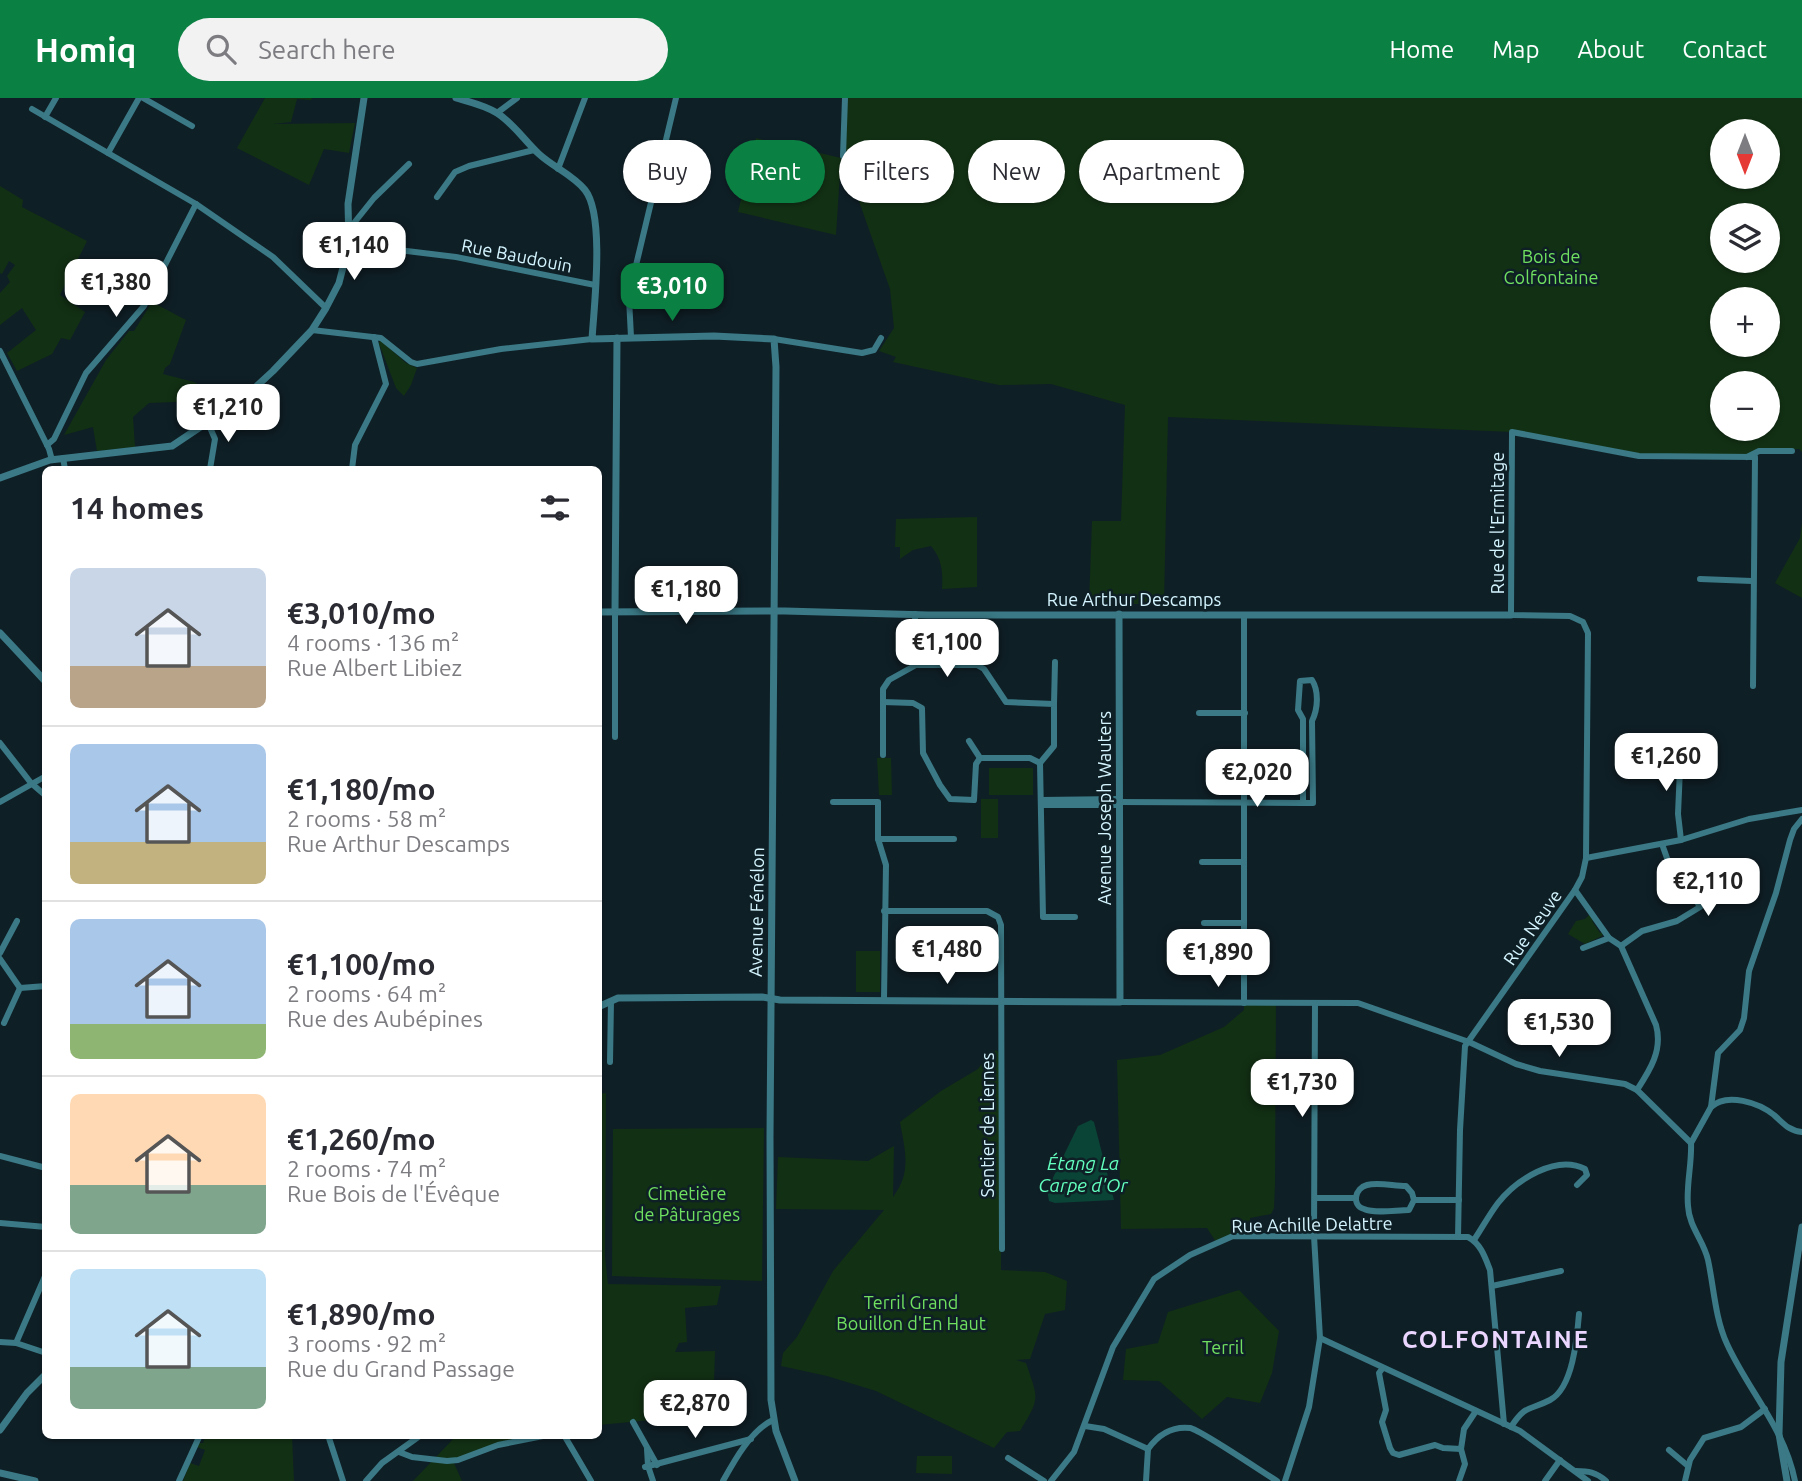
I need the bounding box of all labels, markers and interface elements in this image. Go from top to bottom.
search box [178,18,668,81]
icon: search [202,30,240,68]
text: Homiq [35,31,136,68]
text: Search here [258,35,396,64]
text: Home [1389,36,1454,63]
text: Map [1492,36,1539,63]
text: About [1577,36,1644,63]
text: Contact [1682,36,1767,63]
north arrow [1710,119,1780,189]
map controls [1710,119,1780,441]
chip: Buy [623,140,711,203]
chip: Rent [725,140,825,203]
chip: Filters [839,140,954,203]
chip: New [968,140,1065,203]
chip: Apartment [1079,140,1244,203]
button: layers [1710,203,1780,273]
pin: €1,140 [297,222,411,282]
text: €1,140 [319,232,389,257]
street label: Rue Baudouin [460,234,574,276]
park label: Bois de Colfontaine [1504,246,1598,287]
pin: €1,380 [59,260,173,319]
pin: €3,010 [615,264,729,323]
text: €1,380 [81,269,151,294]
text: €3,010 [637,273,707,298]
button: + [1710,287,1780,357]
button: − [1710,371,1780,441]
pin: €1,210 [171,384,285,444]
text: €1,210 [193,394,263,419]
street label: Rue de l'Ermitage [1487,452,1507,594]
icon: filters [536,489,574,527]
text: 14 homes [70,491,204,525]
pin: €1,180 [629,566,743,626]
text: €1,180 [651,576,721,601]
street label: Rue Arthur Descamps [1047,589,1221,609]
icon: home [126,596,210,680]
text: €3,010/mo [287,596,436,630]
pin: €1,100 [890,620,1004,679]
text: €1,100 [912,629,982,654]
text: 4 rooms · 136 m² [287,630,459,655]
text: Rue Albert Libiez [287,655,462,680]
street label: Avenue Joseph Wauters [1094,711,1114,905]
pin: €1,260 [1609,734,1723,793]
text: €1,260 [1631,743,1701,768]
pin: €2,020 [1200,750,1314,809]
text: €2,020 [1222,759,1292,784]
icon: home [126,772,210,856]
text: €1,180/mo [287,772,436,806]
text: 2 rooms · 58 m² [287,806,446,831]
text: Rue Arthur Descamps [287,831,510,856]
street label: Avenue Fénélon [745,847,767,977]
pin: €2,110 [1651,858,1765,918]
text: €2,110 [1673,868,1743,893]
street label: Rue Neuve [1499,886,1565,968]
pin: €1,480 [890,926,1004,986]
pin: €1,890 [1161,930,1275,989]
text: €1,480 [912,936,982,961]
text: €1,890 [1183,939,1253,964]
icon: home [126,947,210,1031]
text: €1,100/mo [287,947,436,981]
text: 2 rooms · 64 m² [287,981,446,1006]
pin: €1,530 [1502,1000,1616,1059]
text: Rue des Aubépines [287,1006,483,1031]
text: €1,530 [1524,1009,1594,1034]
street label: Sentier de Liernes [977,1052,997,1197]
pin: €1,730 [1245,1060,1359,1119]
text: €1,730 [1267,1069,1337,1094]
icon: home [126,1122,210,1206]
text: €1,260/mo [287,1122,436,1156]
water label: Étang La Carpe d'Or [1038,1152,1128,1196]
text: 2 rooms · 74 m² [287,1156,446,1181]
text: Rue Bois de l'Évêque [287,1181,500,1206]
park label: Cimetière de Pâturages [634,1183,740,1224]
street label: Rue Achille Delattre [1231,1213,1393,1235]
park label: Terril Grand Bouillon d'En Haut [836,1292,986,1333]
icon: home [126,1297,210,1381]
text: €1,890/mo [287,1297,436,1331]
district label: COLFONTAINE [1402,1326,1590,1353]
text: 3 rooms · 92 m² [287,1331,446,1356]
park label: Terril [1202,1337,1244,1357]
text: Rue du Grand Passage [287,1356,515,1381]
pin: €2,870 [638,1380,752,1440]
text: €2,870 [660,1390,730,1415]

